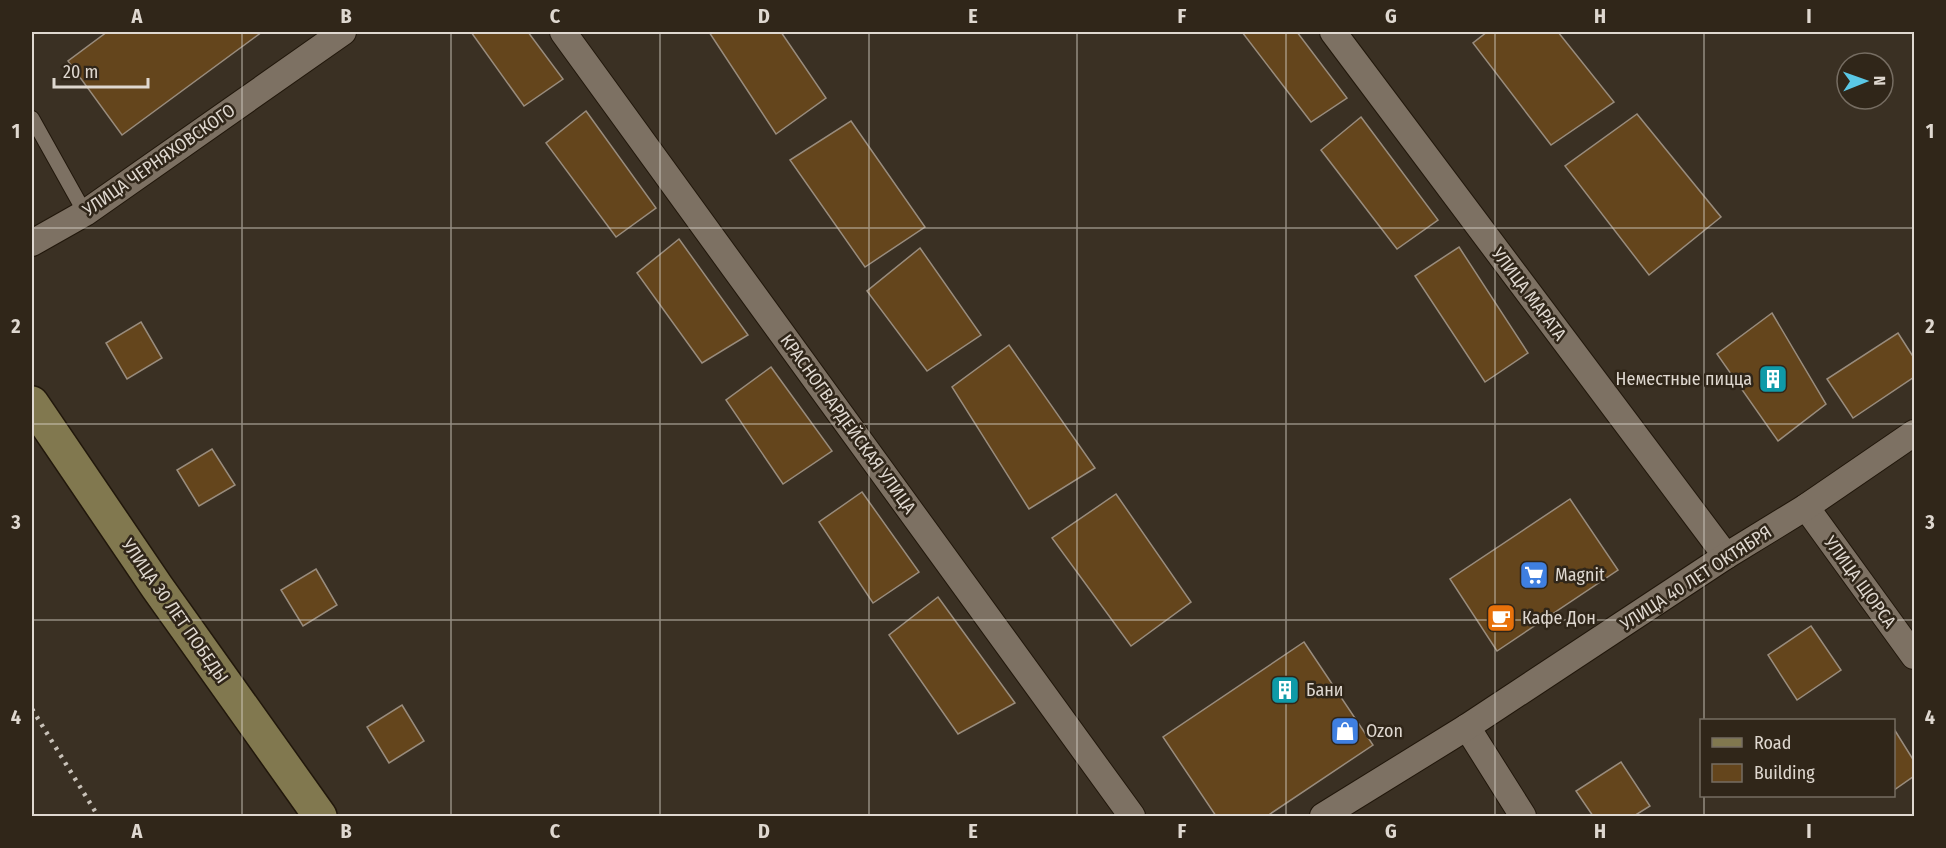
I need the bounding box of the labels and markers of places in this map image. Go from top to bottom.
building icon: Неместные пицца [1757,363,1789,395]
place label: Неместные пицца [1616,368,1752,390]
supermarket icon: Magnit [1518,559,1550,591]
place label: Magnit [1555,564,1605,586]
cafe icon: Кафе Дон [1485,602,1517,634]
place label: Кафе Дон [1522,607,1596,629]
building icon: Бани [1269,674,1301,706]
place label: Бани [1306,679,1344,701]
shop icon: Ozon [1329,715,1361,747]
place label: Ozon [1366,720,1403,742]

